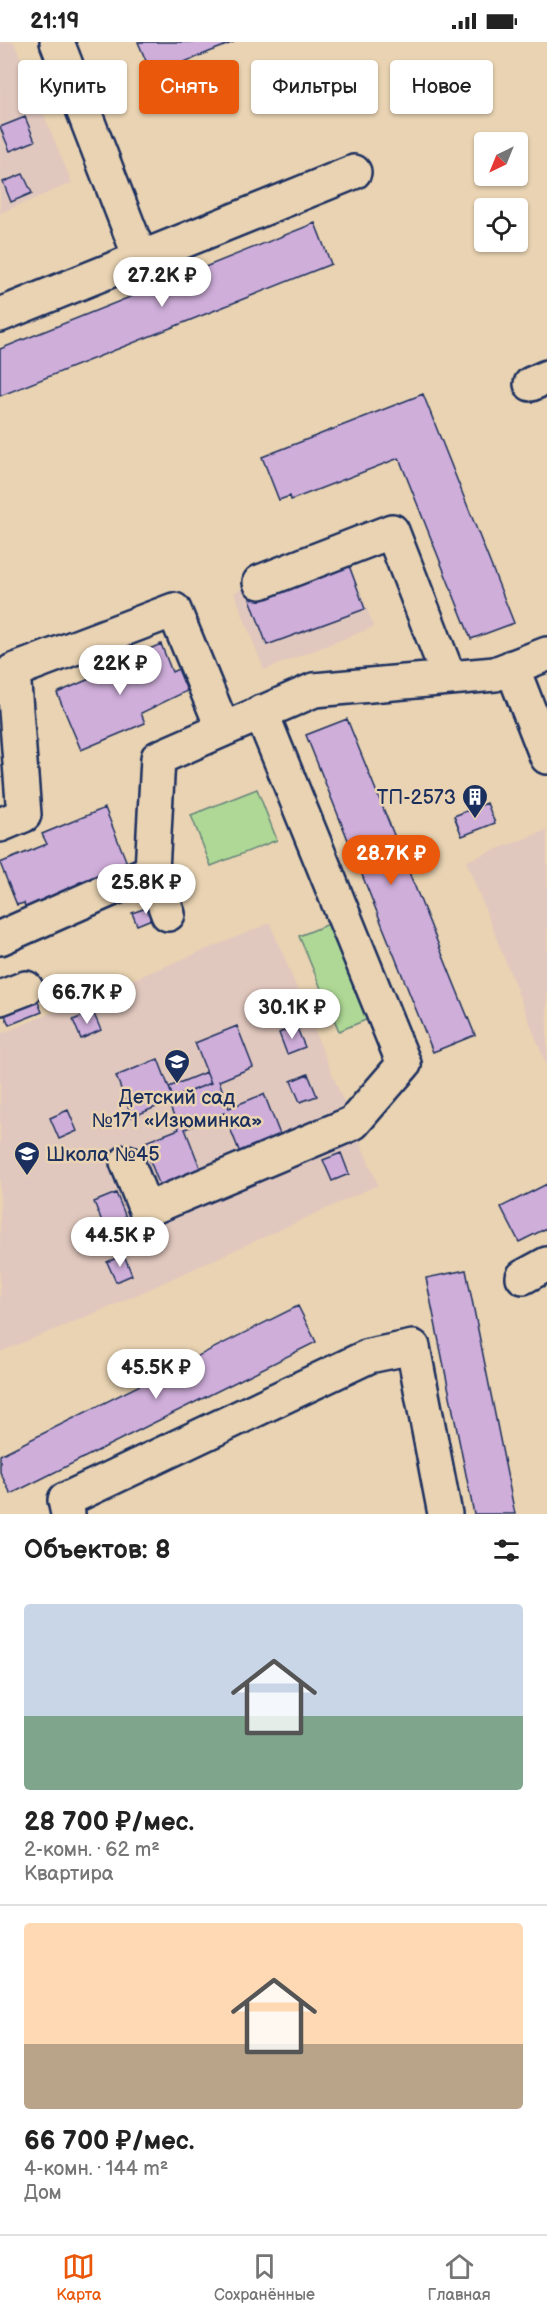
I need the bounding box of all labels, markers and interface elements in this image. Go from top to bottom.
text: 21:19 [30,8,79,35]
chip: Купить [18,60,127,114]
chip: Снять [139,60,239,114]
chip: Фильтры [251,60,378,114]
chip: Новое [390,60,493,114]
north arrow [474,132,528,186]
map controls [474,132,528,252]
button: locate [474,198,528,252]
pin: 27.2K ₽ [107,257,217,308]
text: 27.2K ₽ [127,264,197,288]
pin: 22K ₽ [78,645,162,696]
text: 22K ₽ [93,652,147,676]
building icon: ТП-2573 [460,782,490,820]
place label: ТП-2573 [377,786,456,810]
pin: 28.7K ₽ [336,835,446,886]
text: 28.7K ₽ [356,842,426,866]
pin: 25.8K ₽ [91,864,201,915]
text: 25.8K ₽ [111,871,181,895]
pin: 66.7K ₽ [32,974,142,1025]
text: 66.7K ₽ [52,981,122,1005]
pin: 30.1K ₽ [237,989,347,1040]
text: 30.1K ₽ [258,996,326,1020]
school or university icon: Детский сад №171 «Изюминка» [162,1047,192,1085]
place label: Детский сад №171 «Изюминка» [92,1086,262,1133]
school or university icon: Школа №45 [12,1139,42,1177]
place label: Школа №45 [46,1143,160,1167]
pin: 44.5K ₽ [65,1217,175,1268]
text: 44.5K ₽ [85,1224,155,1248]
pin: 45.5K ₽ [101,1349,211,1400]
text: 45.5K ₽ [121,1356,191,1380]
icon: filters [490,1534,523,1567]
text: Объектов: 8 [24,1535,171,1566]
icon: home [220,1643,328,1751]
text: 28 700 ₽/мес. [24,1807,194,1838]
text: 2-комн. · 62 m² [24,1838,160,1862]
text: Квартира [24,1862,114,1886]
icon: home [220,1962,328,2070]
text: 66 700 ₽/мес. [24,2126,195,2157]
text: 4-комн. · 144 m² [24,2157,168,2181]
text: Дом [24,2181,62,2205]
tab: Карта [56,2250,101,2305]
tab: Сохранённые [214,2250,315,2305]
tab: Главная [428,2250,491,2305]

